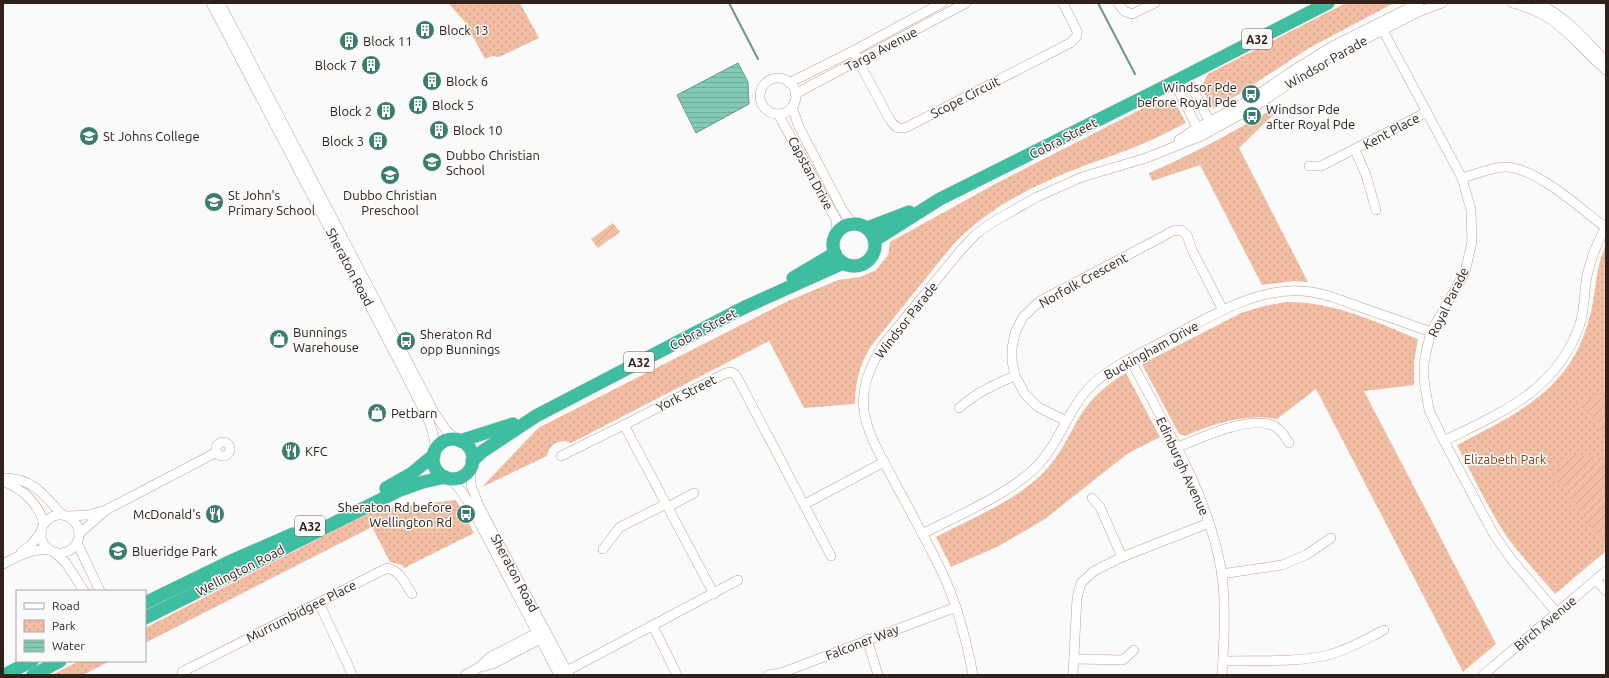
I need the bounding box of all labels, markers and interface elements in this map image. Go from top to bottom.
building icon: Block 13 [414,19,436,41]
place label: Block 13 [439,23,489,37]
street label: Targa Avenue [843,24,919,74]
road number: A32 [1242,29,1272,49]
building icon: Block 11 [338,30,360,52]
street label: Windsor Parade [1283,33,1369,91]
place label: Block 11 [363,34,413,48]
building icon: Block 7 [360,54,382,76]
place label: Block 7 [315,58,357,72]
building icon: Block 6 [421,70,443,92]
place label: Block 6 [446,74,488,88]
street label: Scope Circuit [928,74,1002,120]
place label: Windsor Pde before Royal Pde [1137,80,1237,109]
bus stop icon: Windsor Pde before Royal Pde [1240,83,1262,105]
building icon: Block 5 [407,94,429,116]
place label: Block 5 [432,98,474,112]
building icon: Block 2 [375,100,397,122]
place label: Windsor Pde after Royal Pde [1266,102,1355,131]
place label: Block 2 [330,104,372,118]
bus stop icon: Windsor Pde after Royal Pde [1241,105,1263,127]
street label: Kent Place [1361,110,1421,152]
street label: Cobra Street [1027,115,1099,161]
building icon: Block 10 [428,119,450,141]
place label: Block 10 [453,123,503,137]
school or university icon: St Johns College [78,125,100,147]
place label: St Johns College [103,129,200,143]
building icon: Block 3 [367,130,389,152]
place label: Block 3 [322,134,364,148]
street label: Capstan Drive [786,134,836,212]
place label: Dubbo Christian School [446,148,540,177]
school or university icon: Dubbo Christian School [421,151,443,173]
school or university icon: Dubbo Christian Preschool [379,164,401,186]
place label: St John's Primary School [228,188,316,217]
place label: Dubbo Christian Preschool [343,188,437,217]
school or university icon: St John's Primary School [203,191,225,213]
street label: Sheraton Road [324,226,376,308]
street label: Norfolk Crescent [1036,250,1130,310]
street label: Royal Parade [1425,265,1471,339]
street label: Windsor Parade [872,279,940,361]
street label: Cobra Street [667,305,739,353]
street label: Buckingham Drive [1102,318,1200,382]
place label: Bunnings Warehouse [293,325,359,354]
place label: Sheraton Rd opp Bunnings [420,327,500,356]
shop icon: Bunnings Warehouse [268,328,290,350]
bus stop icon: Sheraton Rd opp Bunnings [395,330,417,352]
road number: A32 [624,352,654,372]
street label: York Street [654,372,718,414]
shop icon: Petbarn [366,402,388,424]
place label: Petbarn [391,406,437,420]
street label: Edinburgh Avenue [1154,415,1212,517]
restaurant icon: KFC [280,440,302,462]
place label: KFC [305,444,328,458]
park label: Elizabeth Park [1464,452,1547,466]
place label: Sheraton Rd before Wellington Rd [338,500,452,529]
restaurant icon: McDonald's [204,503,226,525]
bus stop icon: Sheraton Rd before Wellington Rd [455,503,477,525]
place label: McDonald's [133,507,201,521]
road number: A32 [295,516,325,536]
street label: Sheraton Road [489,532,541,614]
school or university icon: Blueridge Park [107,540,129,562]
street label: Wellington Road [194,542,286,598]
place label: Blueridge Park [132,544,218,558]
street label: Murrumbidgee Place [244,577,358,645]
legend [16,590,146,662]
street label: Birch Avenue [1511,593,1579,653]
text: Road [52,599,80,612]
text: Park [52,619,76,632]
street label: Falconer Way [823,622,901,662]
text: Water [52,639,85,652]

